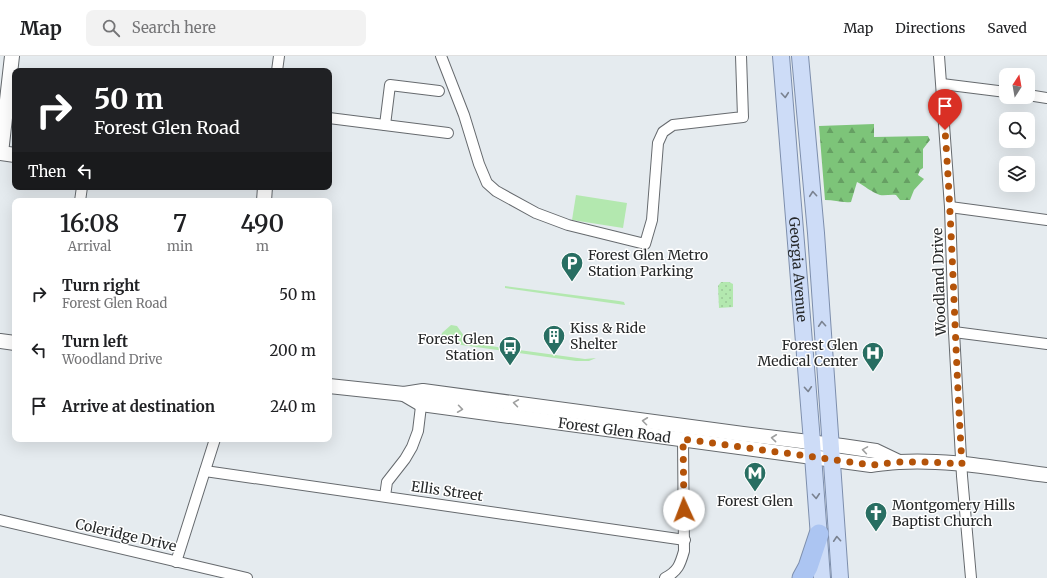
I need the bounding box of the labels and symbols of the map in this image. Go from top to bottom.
north arrow [999,68,1035,104]
pin [928,89,962,130]
one-way arrow [780,92,789,98]
one-way arrow [808,191,817,197]
street label: Georgia Avenue [785,216,811,323]
street label: Woodland Drive [928,228,950,337]
place label: Forest Glen Metro Station Parking [588,246,708,280]
parking icon: Forest Glen Metro Station Parking [559,250,585,283]
place label: Kiss & Ride Shelter [570,319,646,353]
one-way arrow [818,321,827,327]
building icon: Kiss & Ride Shelter [541,323,567,356]
place label: Forest Glen Station [418,330,494,364]
bus stop icon: Forest Glen Station [497,334,523,367]
place label: Forest Glen Medical Center [757,336,858,370]
hospital icon: Forest Glen Medical Center [860,340,886,373]
one-way arrow [804,386,813,392]
one-way arrow [513,399,519,408]
one-way arrow [457,404,463,413]
street label: Forest Glen Road [557,414,673,447]
one-way arrow [642,417,648,426]
one-way arrow [771,433,777,442]
one-way arrow [862,446,869,454]
metro station icon: Forest Glen [742,460,768,493]
street label: Ellis Street [410,477,485,505]
position arrow [663,489,705,531]
place label: Forest Glen [717,492,793,510]
one-way arrow [812,493,821,499]
place label: Montgomery Hills Baptist Church [892,496,1015,530]
church icon: Montgomery Hills Baptist Church [863,500,889,533]
street label: Coleridge Drive [74,515,178,555]
one-way arrow [833,536,842,542]

